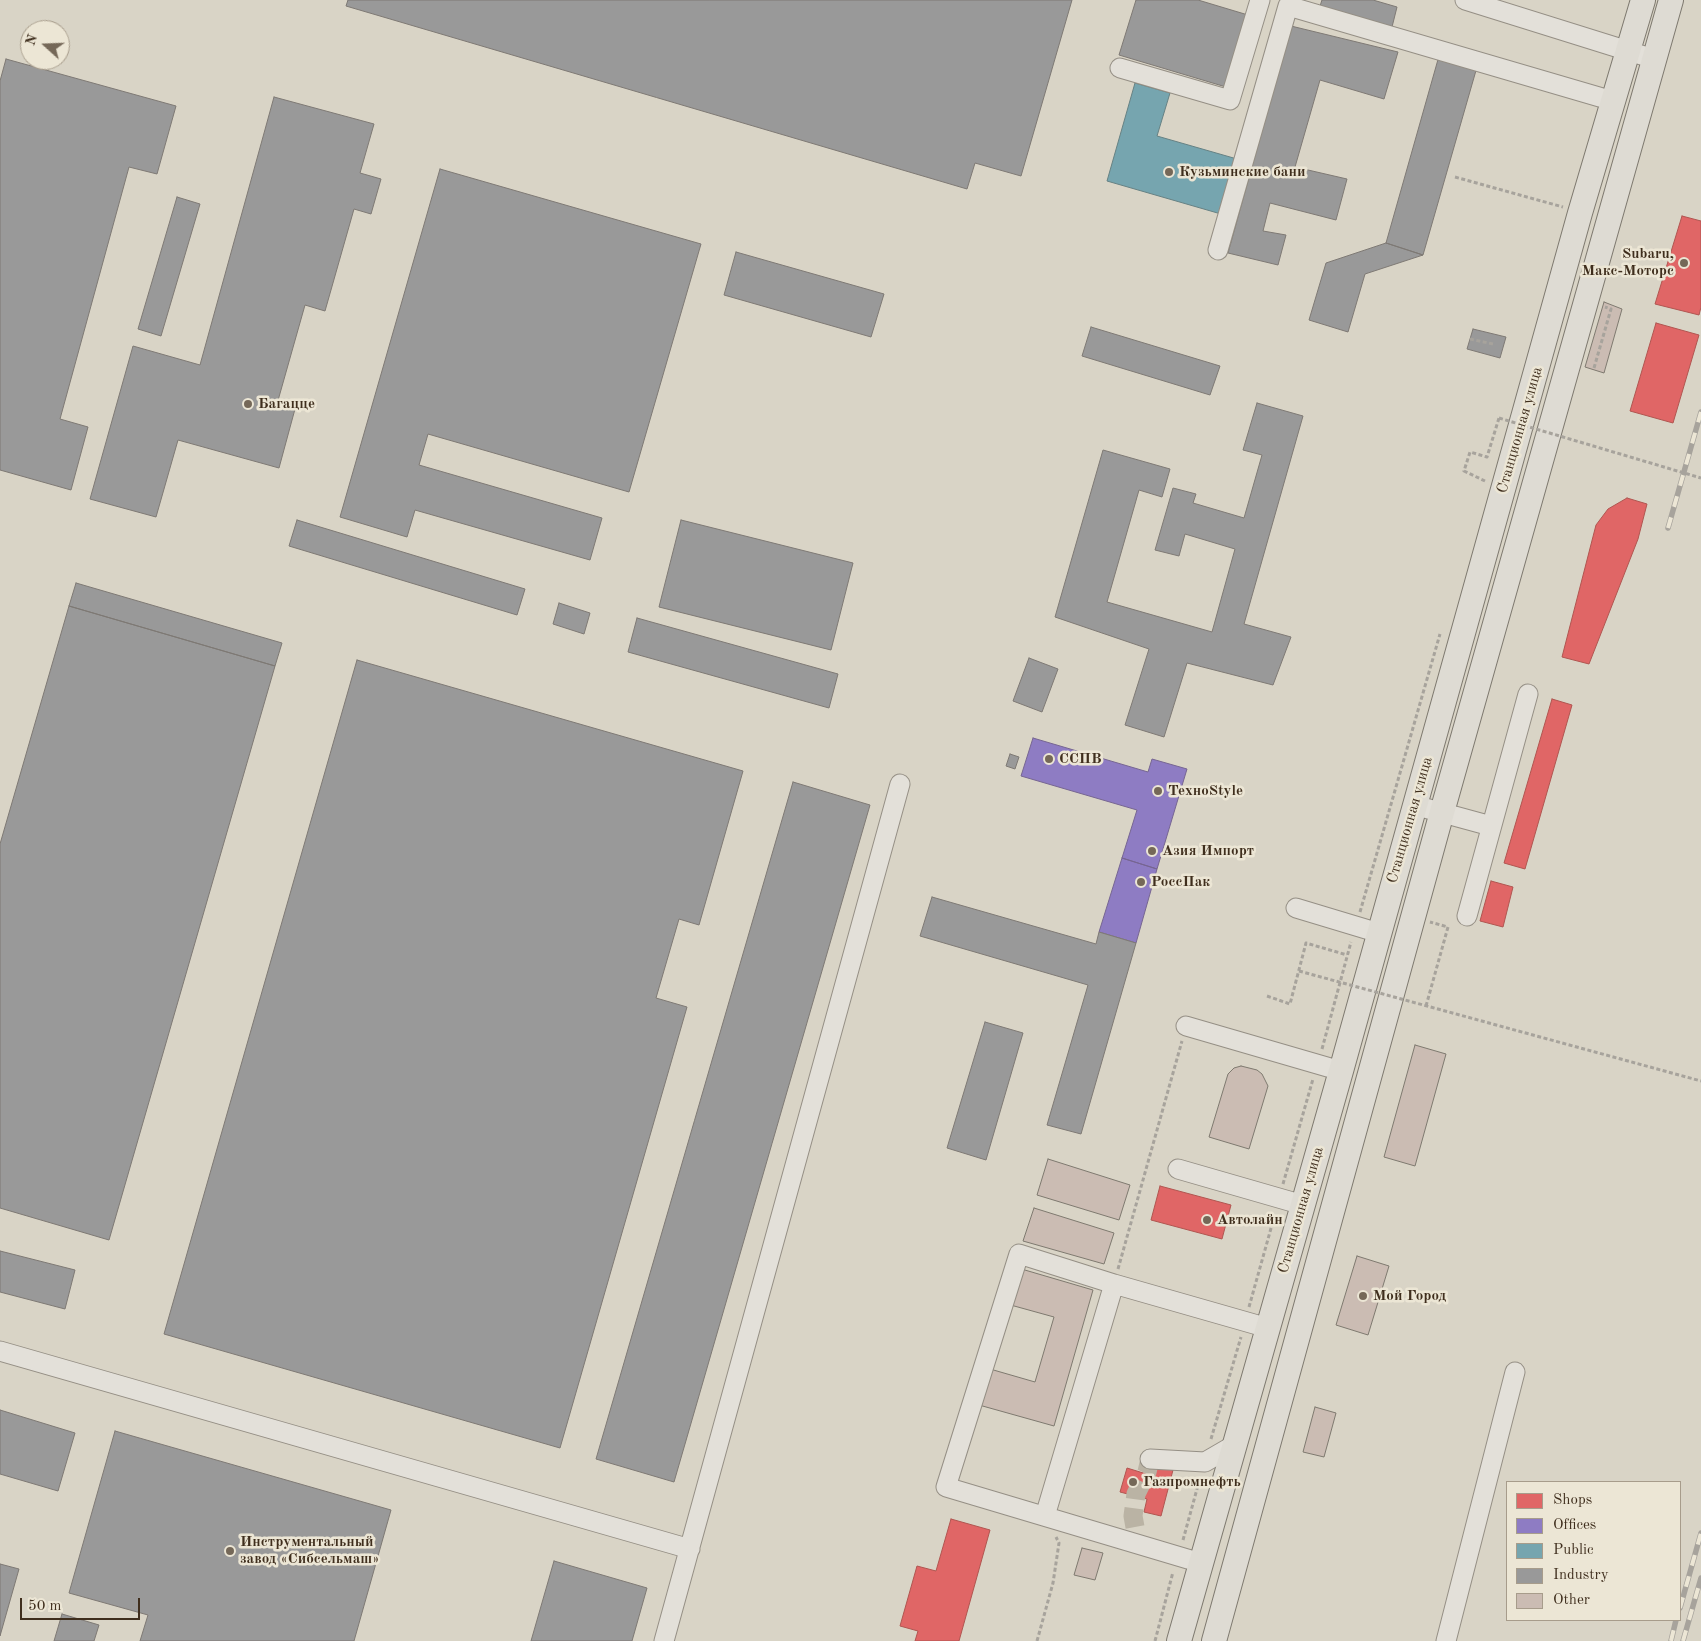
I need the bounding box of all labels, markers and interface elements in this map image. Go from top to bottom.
north arrow [20,20,70,70]
text: N [23,33,40,48]
place label: Кузьминские бани [1179,163,1305,181]
marker: Кузьминские бани [1163,166,1175,178]
place label: Subaru, Макс-Моторс [1582,245,1674,280]
marker: Subaru, Макс-Моторс [1678,257,1690,269]
street label: Станционная улица [1493,365,1547,495]
place label: Багацце [258,395,315,413]
marker: Багацце [242,398,254,410]
place label: ССПВ [1059,750,1102,768]
marker: ССПВ [1043,753,1055,765]
street label: Станционная улица [1383,755,1437,885]
place label: ТехноStyle [1168,782,1243,800]
marker: ТехноStyle [1152,785,1164,797]
place label: Азия Импорт [1162,842,1254,860]
marker: Азия Импорт [1146,845,1158,857]
place label: РоссПак [1151,873,1210,891]
marker: РоссПак [1135,876,1147,888]
street label: Станционная улица [1274,1145,1328,1275]
place label: Автолайн [1217,1211,1283,1229]
marker: Автолайн [1201,1214,1213,1226]
place label: Мой Город [1373,1287,1446,1305]
marker: Мой Город [1357,1290,1369,1302]
place label: Газпромнефть [1143,1473,1241,1491]
marker: Газпромнефть [1127,1476,1139,1488]
legend [1506,1481,1681,1621]
text: Shops [1553,1493,1592,1508]
text: Offices [1553,1518,1596,1533]
place label: Инструментальный завод «Сибсельмаш» [240,1533,379,1568]
text: Public [1553,1543,1594,1558]
marker: Инструментальный завод «Сибсельмаш» [224,1545,236,1557]
text: Industry [1553,1568,1609,1583]
scale bar [22,1588,142,1620]
text: Other [1553,1593,1590,1608]
text: 50 m [28,1599,62,1614]

